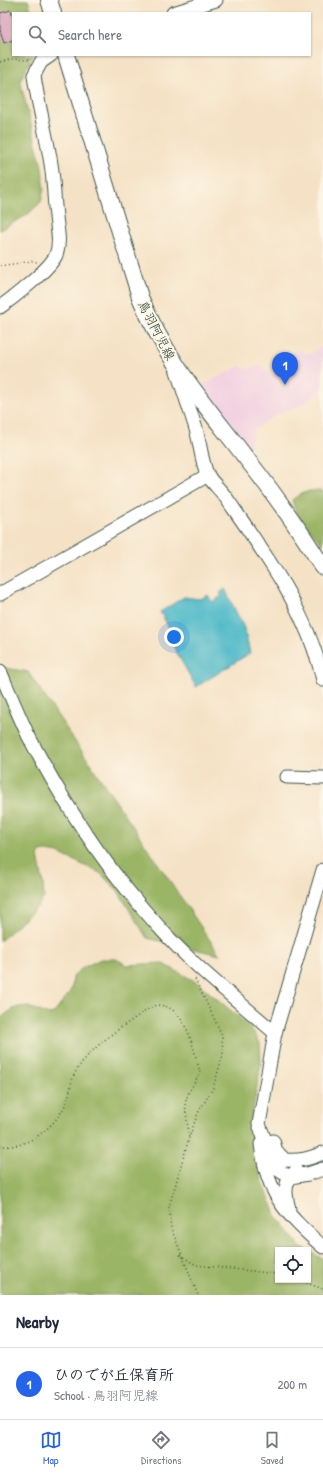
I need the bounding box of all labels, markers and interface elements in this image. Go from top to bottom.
search box [12,12,311,56]
icon: search [26,23,48,45]
text: Search here [58,24,122,45]
street label: 鳥羽阿児線 [134,297,180,364]
pin: 1 [272,352,298,385]
your location [164,627,184,647]
map controls [275,1247,311,1283]
button: locate [275,1247,311,1283]
text: Nearby [16,1310,59,1333]
text: ひのでが丘保育所 [54,1364,174,1385]
text: 1 [27,1375,31,1393]
text: 200 m [277,1375,307,1393]
text: School · 鳥羽阿児線 [54,1386,158,1404]
tab: Map [40,1429,62,1467]
tab: Directions [141,1429,182,1467]
tab: Saved [261,1429,283,1467]

